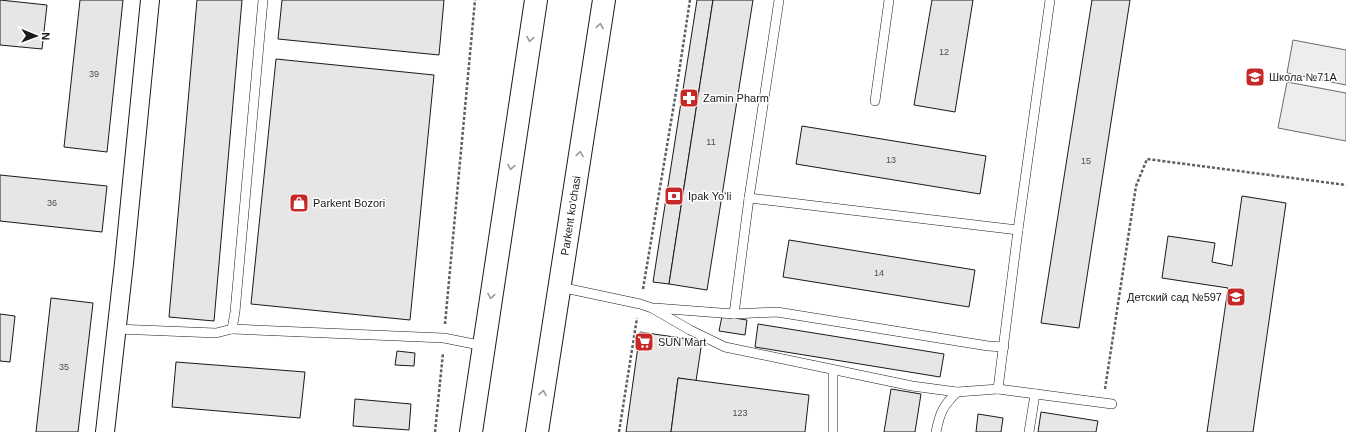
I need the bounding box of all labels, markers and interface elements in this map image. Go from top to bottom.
north arrow [16,16,56,56]
one-way arrow [595,23,604,29]
text: N [40,32,52,40]
one-way arrow [526,35,535,42]
house number: 12 [939,47,949,57]
school or university icon: Школа №71А [1244,66,1266,88]
house number: 39 [89,69,99,79]
place label: Школа №71А [1269,71,1338,83]
pharmacy icon: Zamin Pharm [678,87,700,109]
place label: Zamin Pharm [703,92,769,104]
house number: 11 [706,137,716,147]
one-way arrow [575,151,584,157]
house number: 13 [886,155,896,165]
house number: 15 [1081,156,1091,166]
one-way arrow [507,164,516,170]
street label: Parkent ko'chasi [558,175,583,256]
bank icon: Ipak Yoʻli [663,185,685,207]
place label: Ipak Yoʻli [688,190,731,202]
shop icon: Parkent Bozori [288,192,310,214]
place label: Parkent Bozori [313,197,385,209]
house number: 36 [47,198,57,208]
house number: 14 [874,268,884,278]
school or university icon: Детский сад №597 [1225,286,1247,308]
place label: Детский сад №597 [1127,291,1222,303]
one-way arrow [487,293,496,299]
supermarket icon: SUN Mart [633,331,655,353]
place label: SUN Mart [658,336,706,348]
house number: 35 [59,362,69,372]
one-way arrow [538,390,547,397]
house number: 123 [732,408,748,418]

